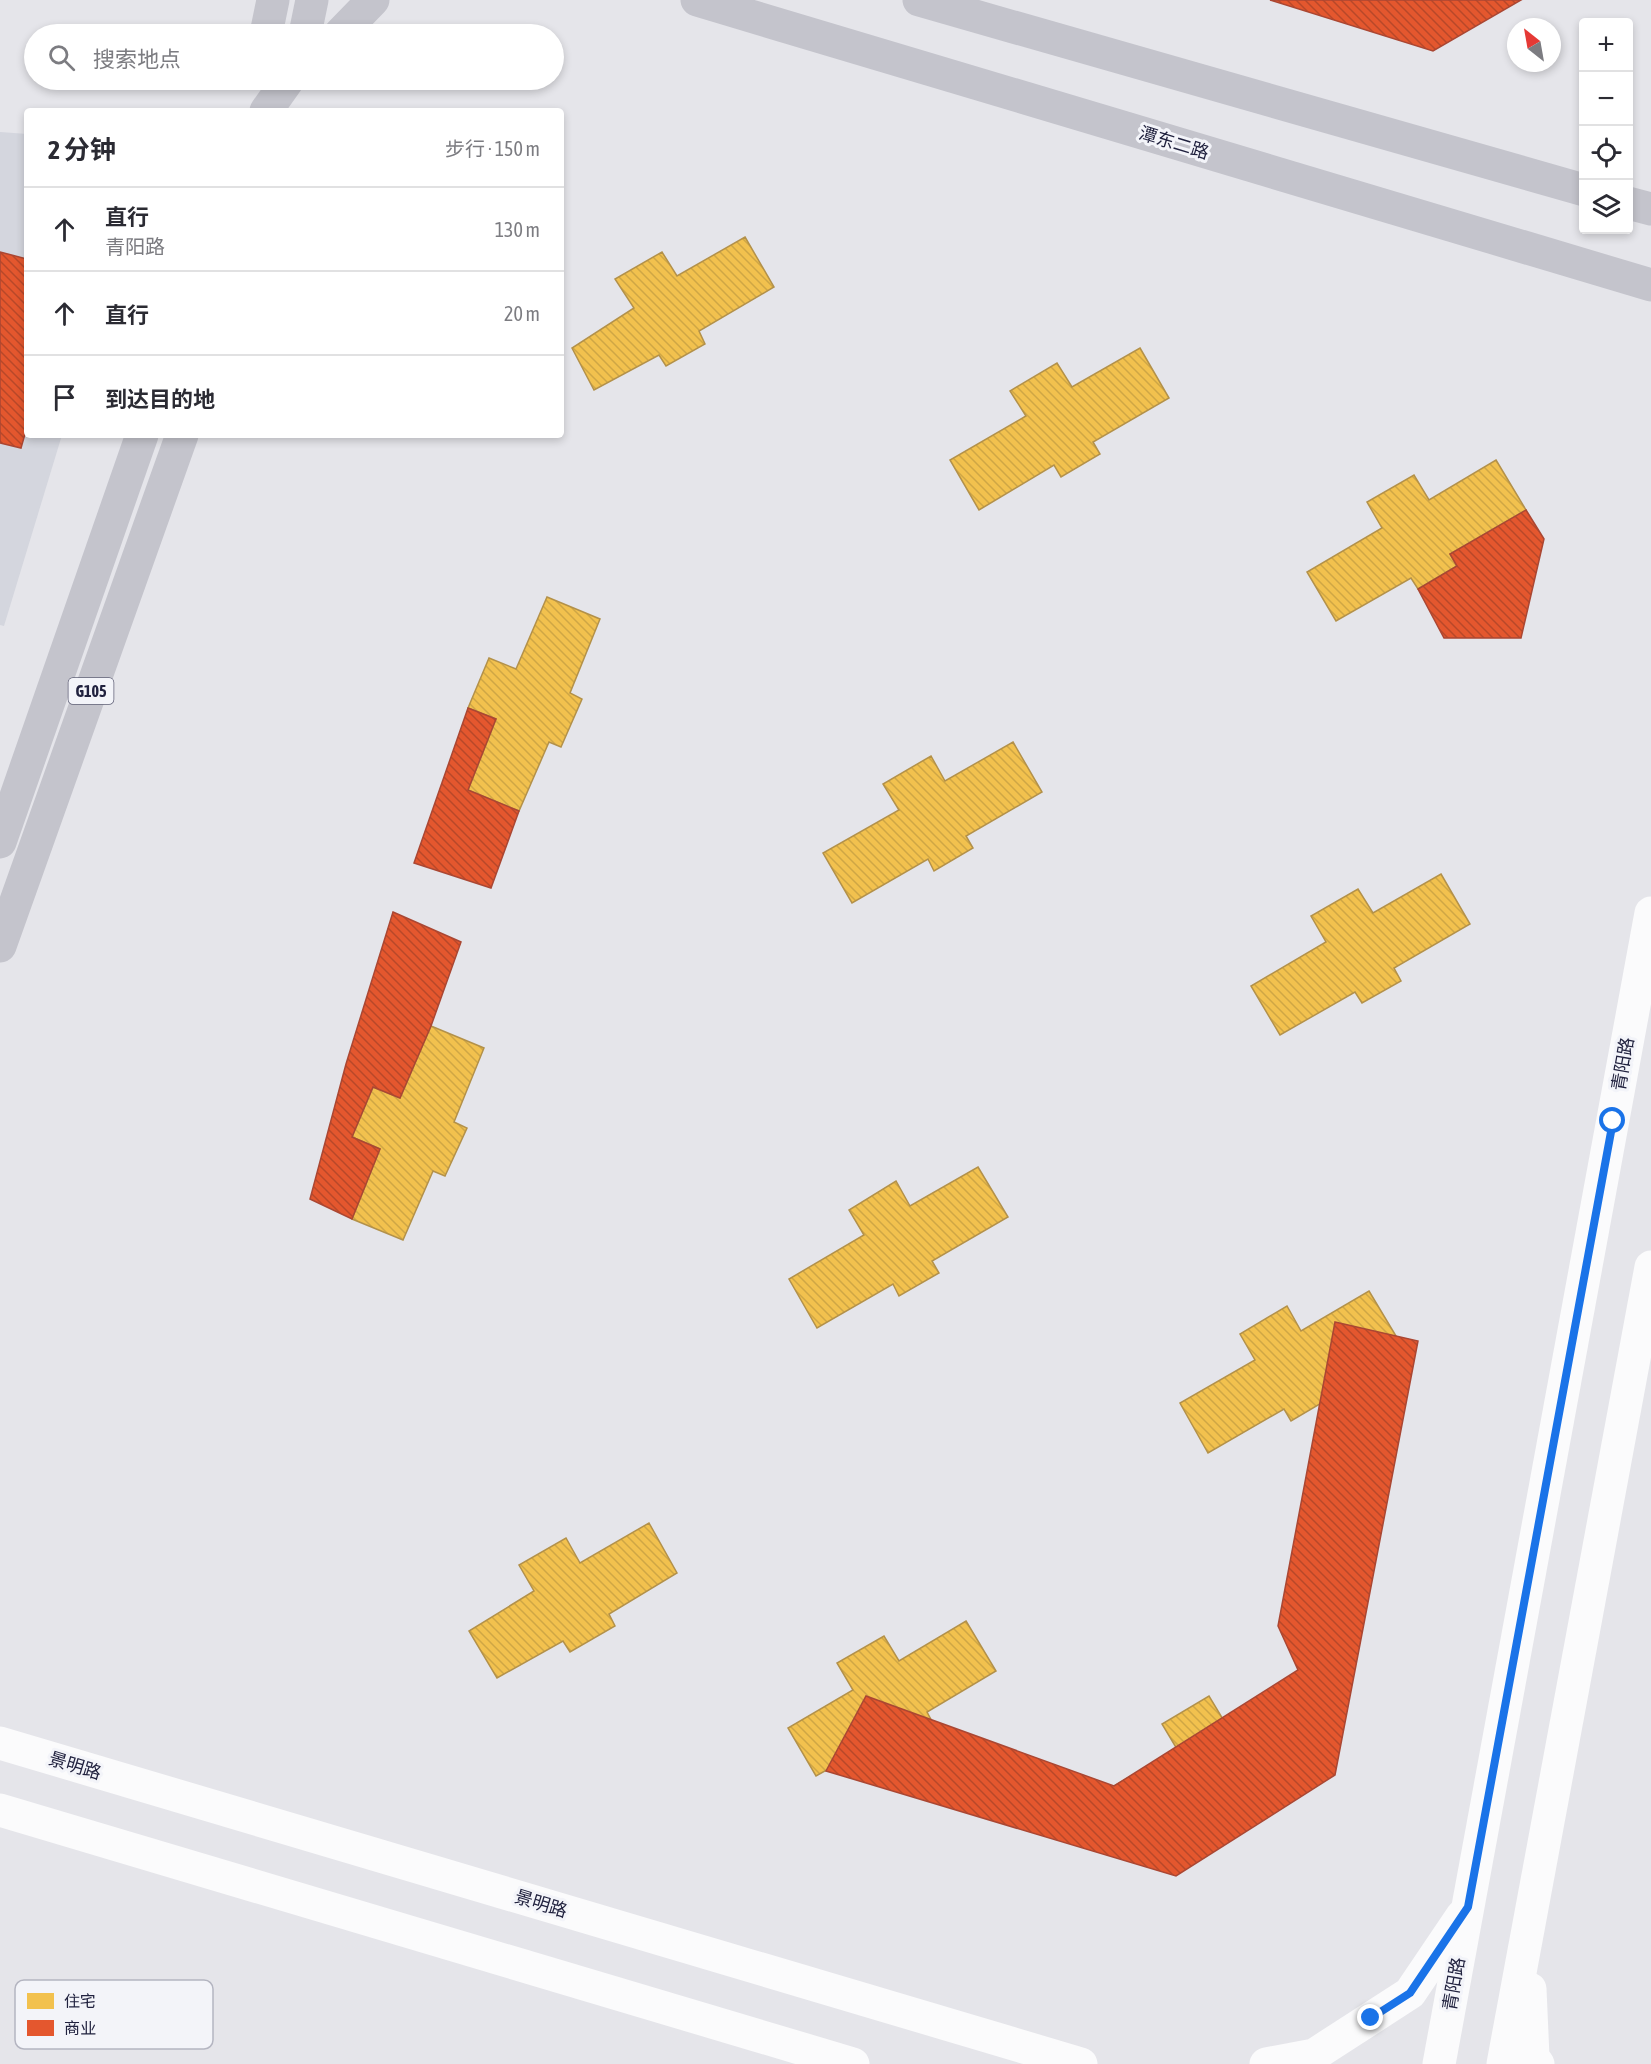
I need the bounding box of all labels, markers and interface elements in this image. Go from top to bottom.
north arrow [1507,18,1561,72]
map controls [1579,18,1633,234]
button: + [1579,18,1633,72]
search box [24,24,564,90]
icon: search [45,41,78,74]
text: 搜索地点 [93,46,181,72]
button: − [1579,72,1633,126]
street label: 潭东二路 [1137,122,1212,163]
button: locate [1579,126,1633,180]
text: 2 分钟 [48,135,116,165]
text: 步行 · 150 m [445,137,540,160]
button: layers [1579,180,1633,234]
text: 直行 [105,204,149,230]
icon: ahead [48,213,81,246]
text: 130 m [495,218,540,241]
text: 青阳路 [105,235,165,258]
icon: ahead [48,297,81,330]
text: 直行 [105,302,149,328]
text: 20 m [504,302,540,325]
icon: arrive [48,381,81,414]
text: 到达目的地 [105,386,215,412]
road number: G105 [68,678,113,704]
street label: 青阳路 [1607,1036,1638,1092]
route start [1599,1107,1625,1133]
street label: 景明路 [46,1748,104,1783]
street label: 景明路 [512,1886,570,1921]
street label: 青阳路 [1438,1956,1469,2012]
legend [15,1980,213,2049]
text: 住宅 [64,1992,96,2010]
route end [1357,2004,1383,2030]
text: 商业 [64,2019,96,2037]

